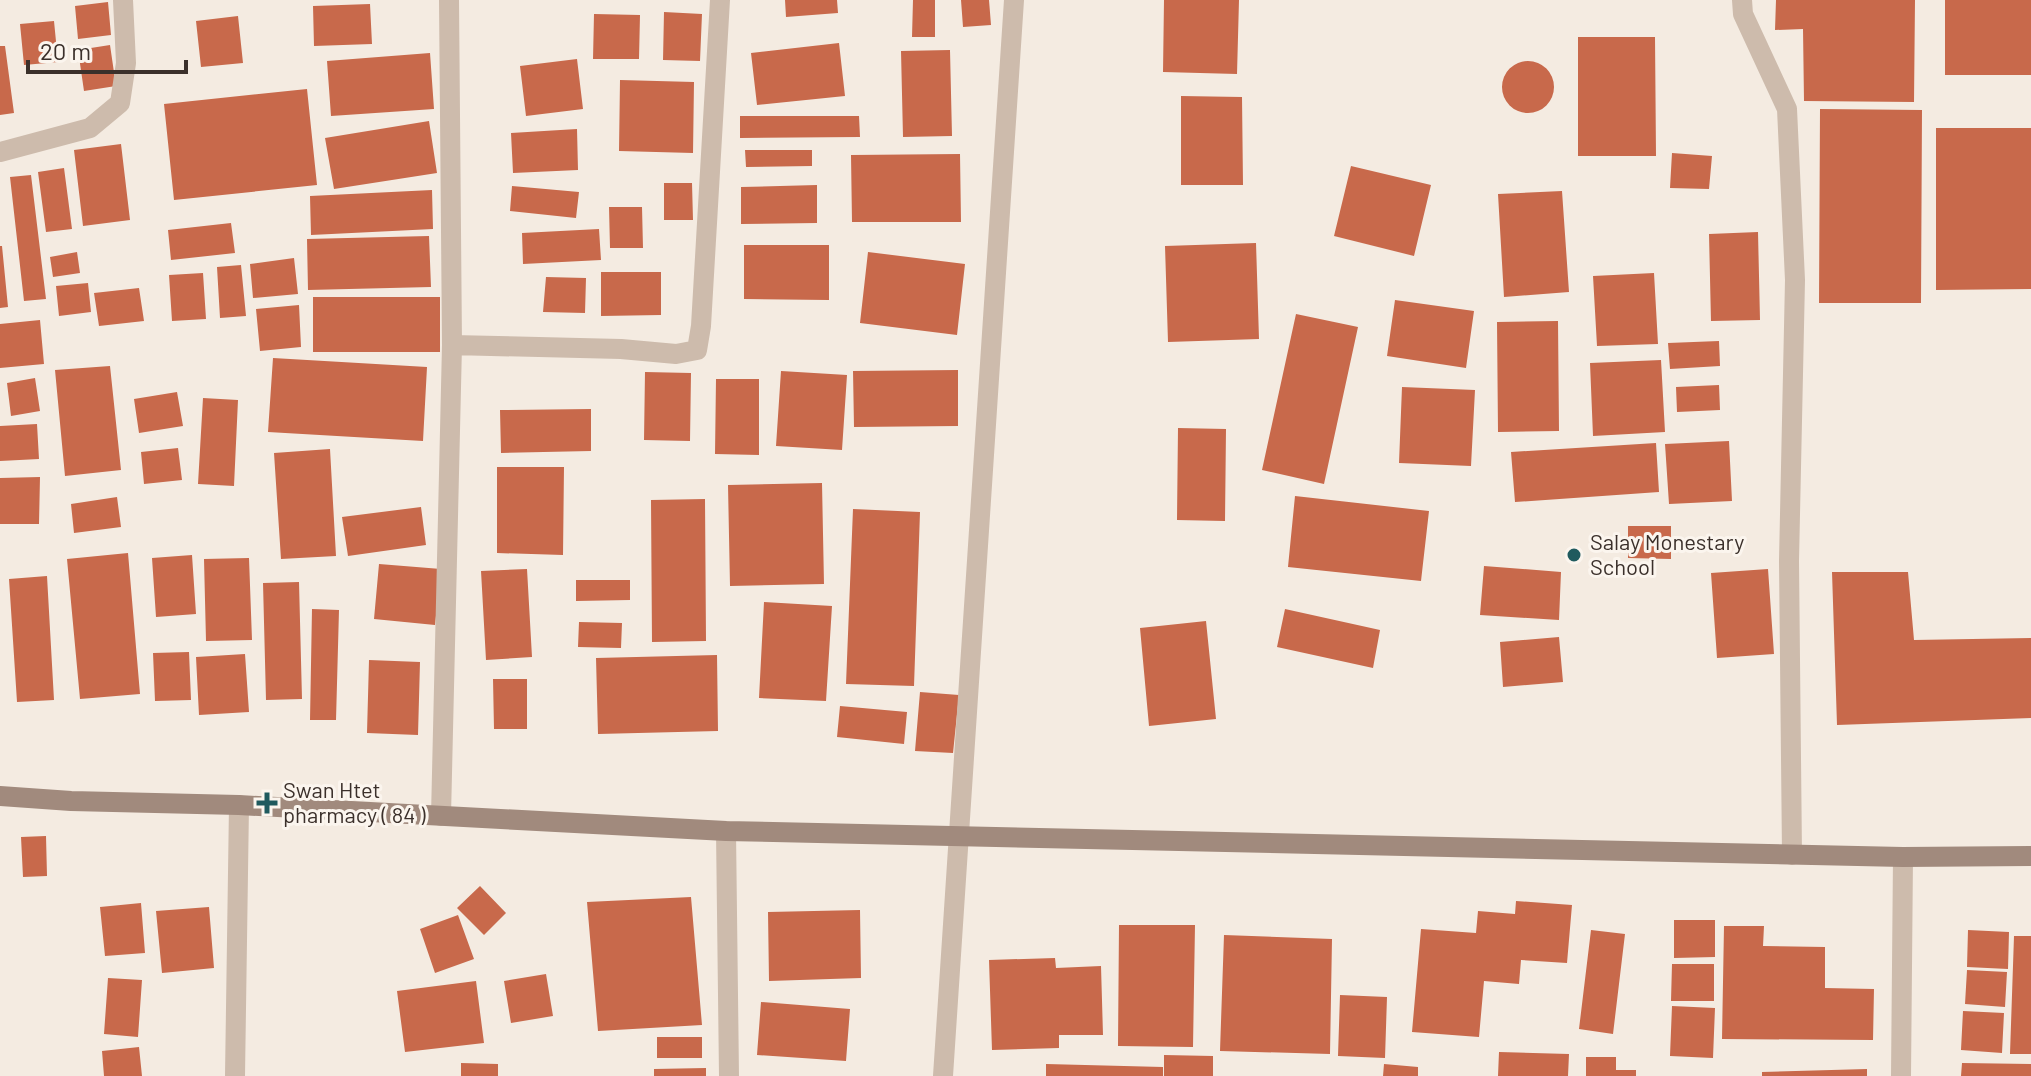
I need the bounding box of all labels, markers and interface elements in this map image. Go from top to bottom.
scale bar [28,24,186,74]
text: 20 m [40,36,91,65]
place label: Salay Monestary School [1590,528,1744,579]
marker: Salay Monestary School [1565,546,1583,564]
place label: Swan Htet pharmacy ( 84 ) [283,776,426,827]
marker: Swan Htet pharmacy ( 84 ) [258,794,276,812]

